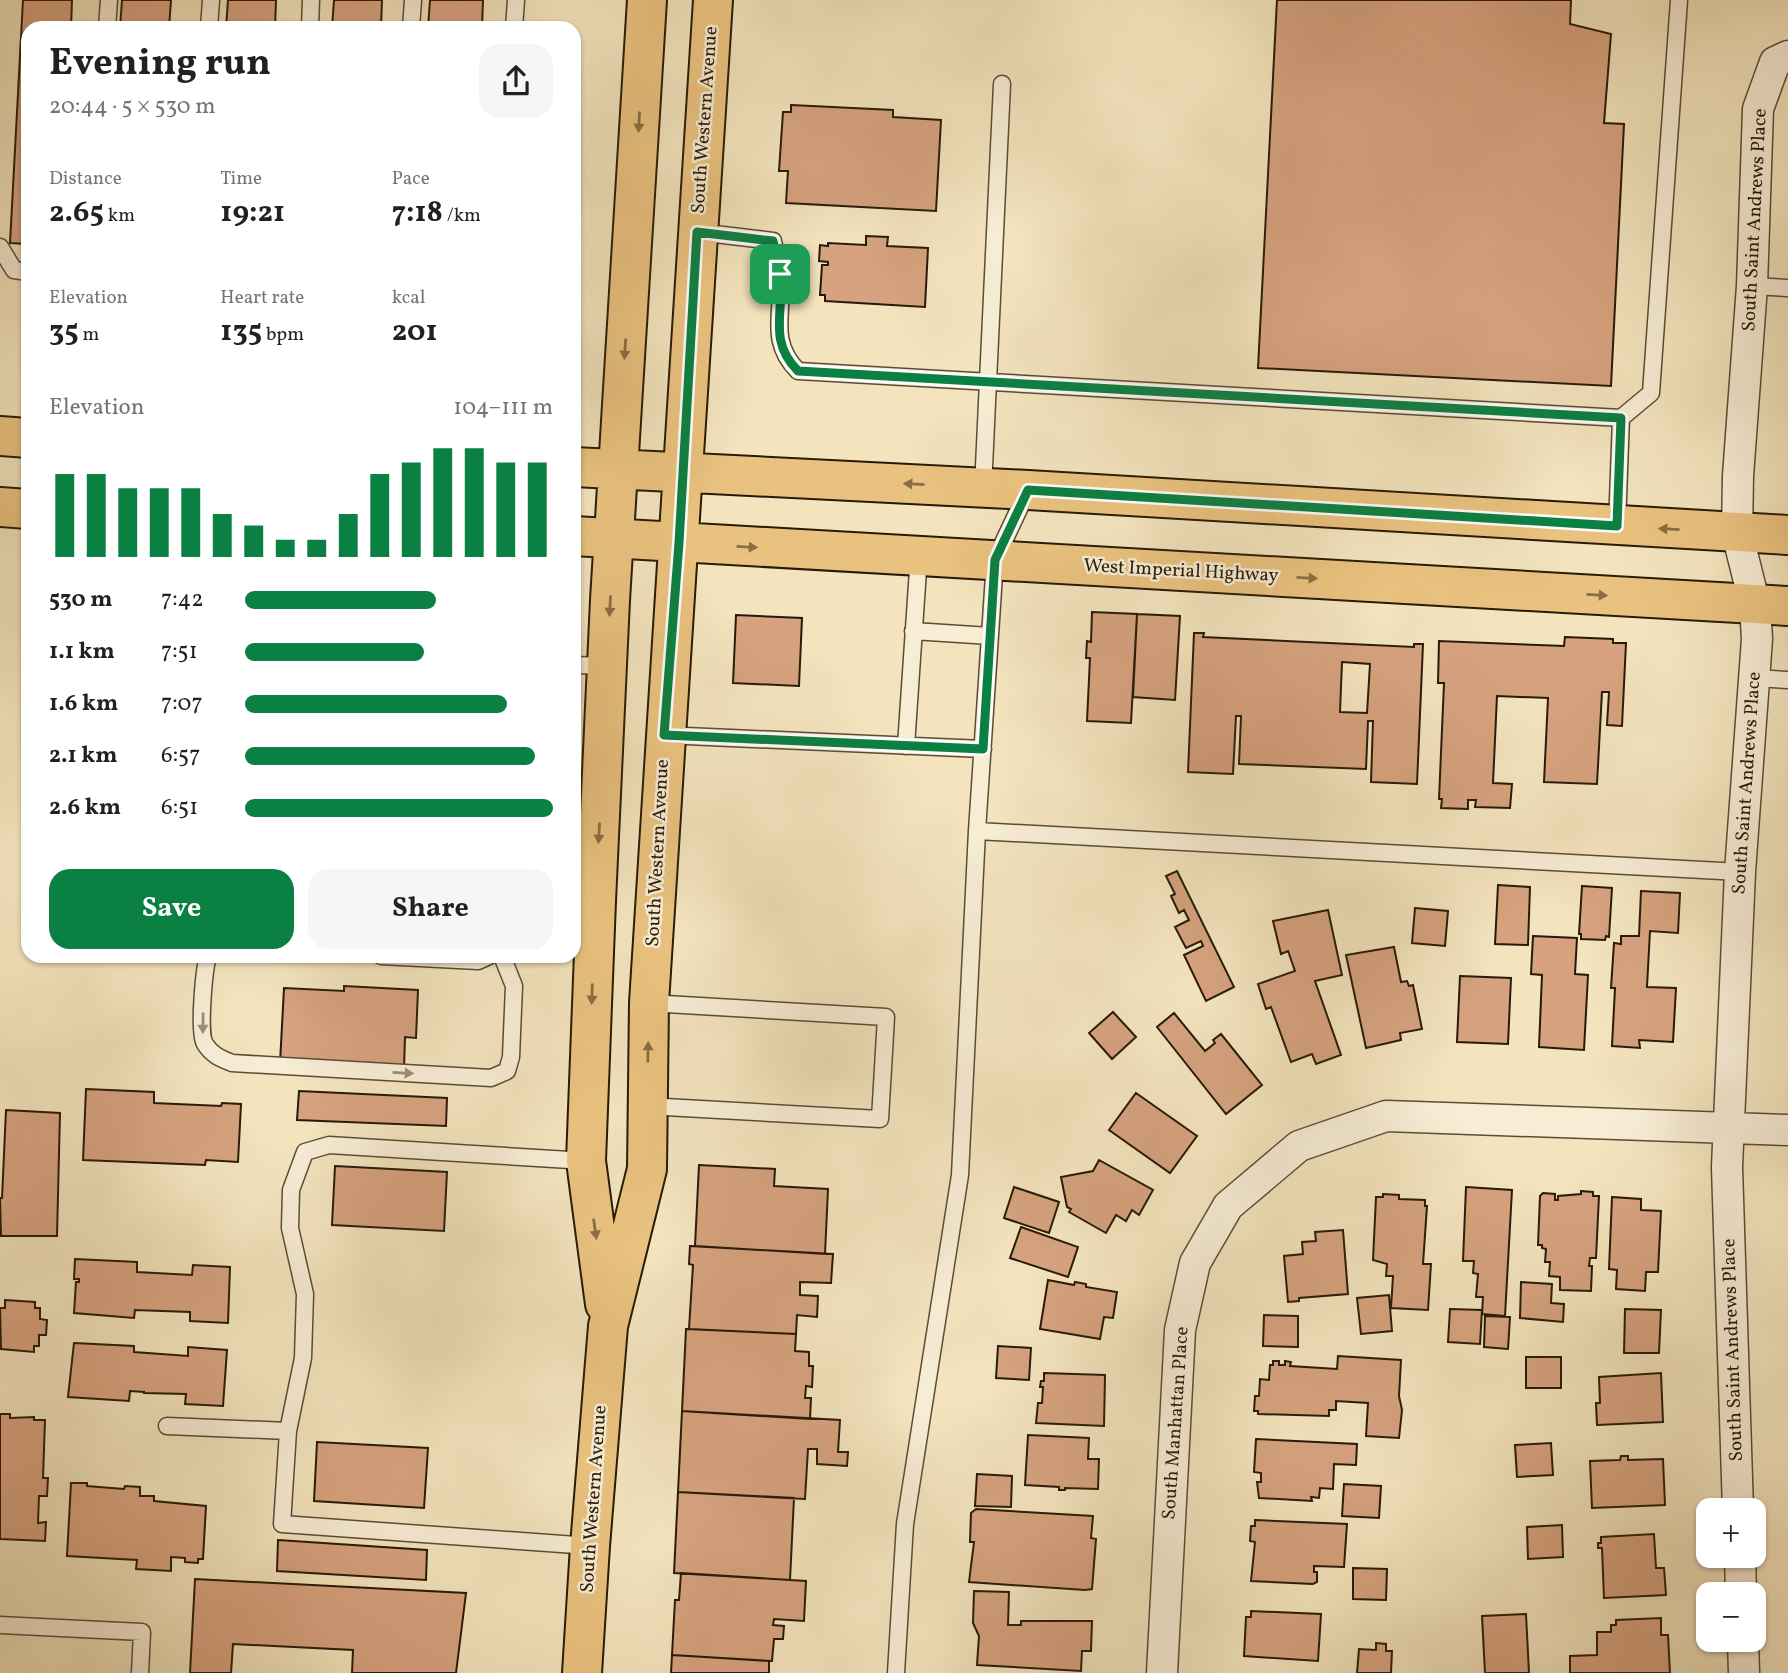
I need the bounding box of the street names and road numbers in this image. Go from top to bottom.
street label: South Western Avenue [685,25,725,215]
street label: South Saint Andrews Place [1736,108,1774,332]
street label: West Imperial Highway [1083,553,1279,589]
street label: South Saint Andrews Place [1726,671,1768,895]
street label: South Western Avenue [640,758,676,948]
street label: South Saint Andrews Place [1716,1238,1750,1462]
street label: South Manhattan Place [1156,1326,1196,1520]
street label: South Western Avenue [574,1404,614,1594]

